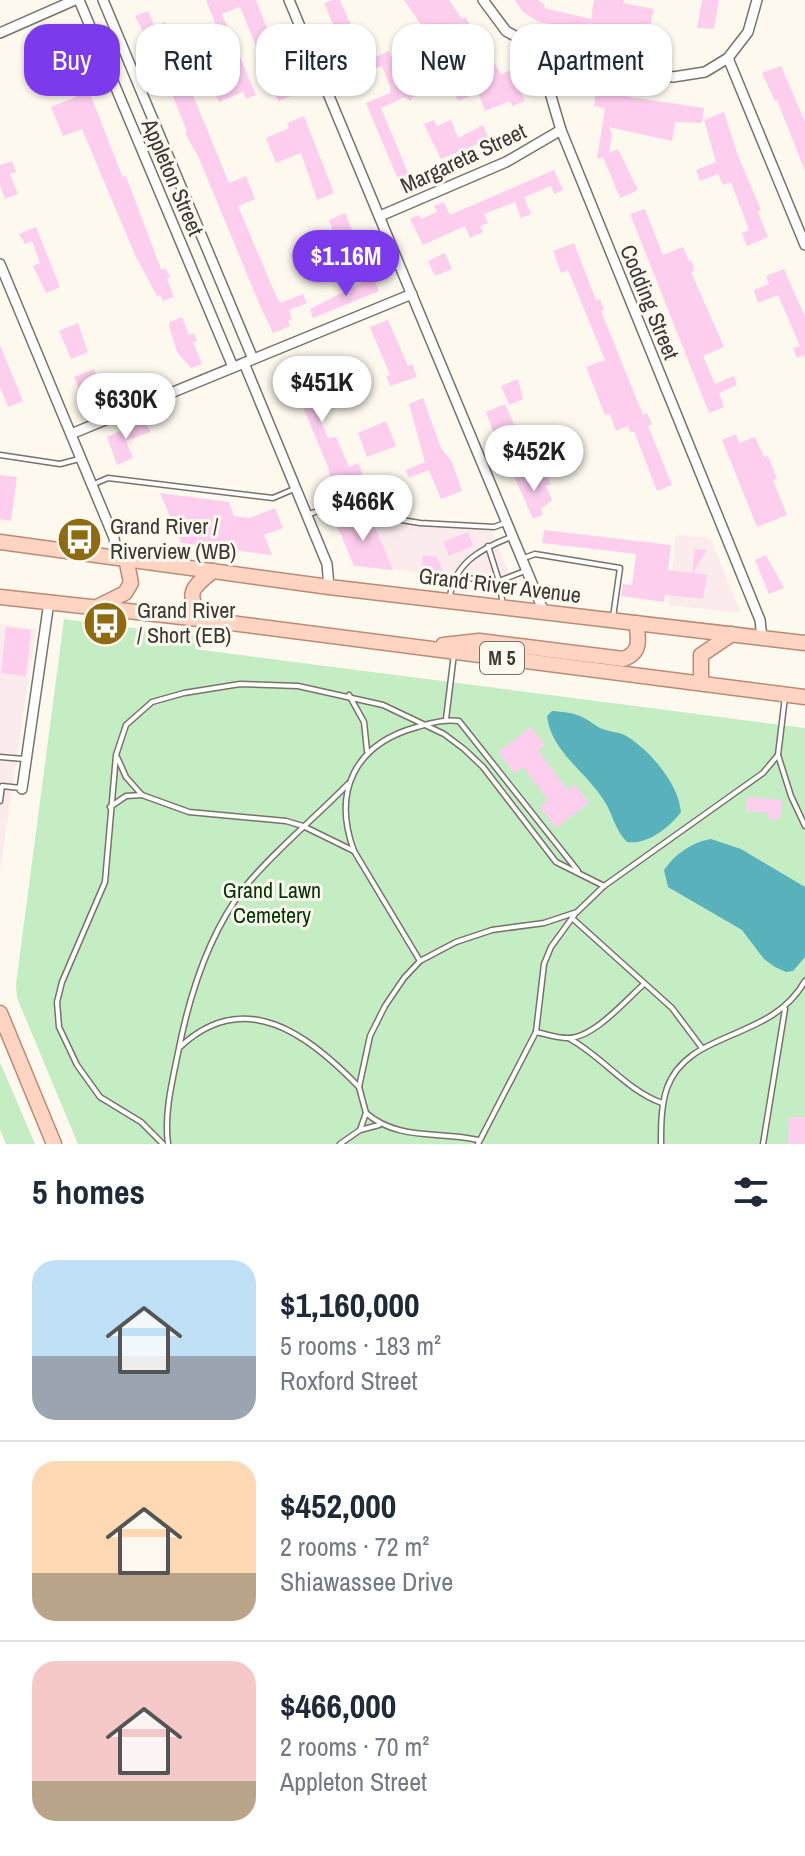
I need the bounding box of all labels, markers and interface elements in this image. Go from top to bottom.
chip: Buy [24,24,120,96]
chip: Rent [136,24,240,96]
chip: Filters [256,24,376,96]
chip: New [392,24,494,96]
chip: Apartment [510,24,672,96]
street label: Appleton Street [135,113,211,240]
street label: Margareta Street [395,116,531,200]
pin: $1.16M [281,230,411,298]
text: $1.16M [310,238,382,273]
street label: Codding Street [613,240,687,364]
pin: $451K [266,356,378,424]
text: $451K [291,364,353,399]
pin: $630K [70,373,182,441]
text: $630K [95,381,157,416]
pin: $452K [478,425,590,493]
text: $452K [503,433,565,468]
pin: $466K [307,475,419,543]
text: $466K [332,483,394,518]
place label: Grand River / Riverview (WB) [110,511,236,566]
bus stop icon: Grand River / Riverview (WB) [55,515,103,563]
street label: Grand River Avenue [417,560,583,610]
place label: Grand River / Short (EB) [137,595,235,650]
bus stop icon: Grand River / Short (EB) [82,599,130,647]
road number: M 5 [480,642,524,674]
park label: Grand Lawn Cemetery [223,875,321,930]
text: 5 homes [32,1169,145,1215]
icon: filters [729,1170,773,1214]
text: $1,160,000 [280,1282,420,1328]
icon: home [96,1292,192,1388]
text: 5 rooms · 183 m² [280,1328,441,1363]
text: Roxford Street [280,1363,417,1398]
text: $452,000 [280,1483,396,1529]
icon: home [96,1493,192,1589]
text: 2 rooms · 72 m² [280,1529,429,1564]
text: Shiawassee Drive [280,1564,453,1599]
text: $466,000 [280,1683,396,1729]
icon: home [96,1693,192,1789]
text: 2 rooms · 70 m² [280,1729,429,1764]
text: Appleton Street [280,1764,427,1799]

